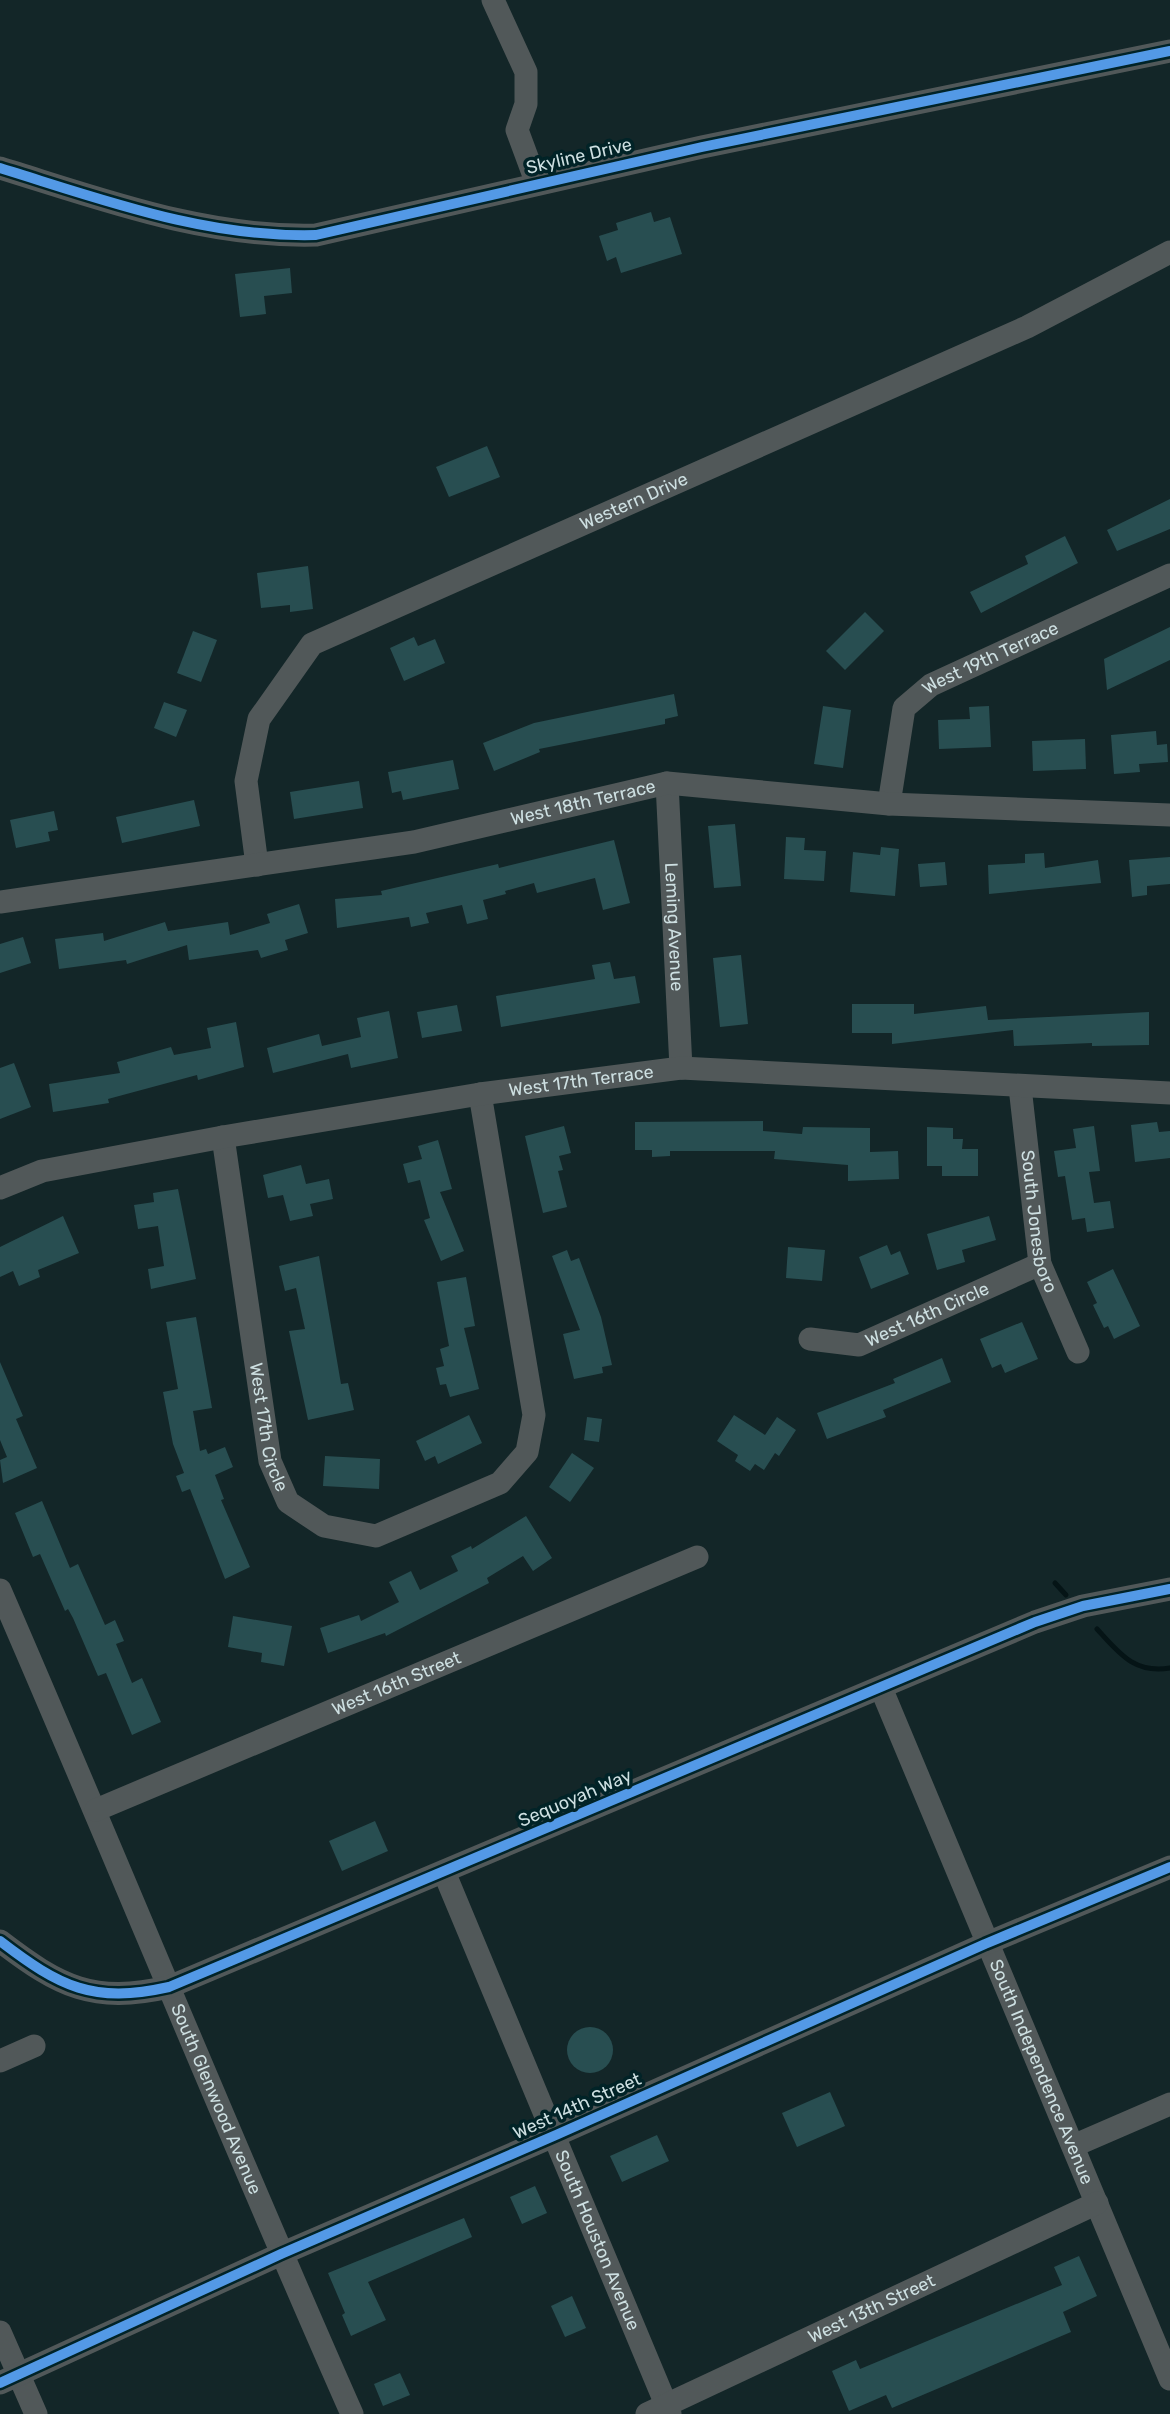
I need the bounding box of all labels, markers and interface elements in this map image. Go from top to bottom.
street label: Skyline Drive [524,133,634,179]
street label: Western Drive [576,468,691,535]
street label: West 19th Terrace [917,617,1062,699]
street label: West 18th Terrace [508,775,658,830]
street label: Leming Avenue [660,862,688,992]
street label: West 17th Terrace [507,1061,655,1101]
street label: South Jonesboro [1016,1149,1062,1296]
street label: West 16th Circle [862,1277,992,1352]
street label: West 17th Circle [245,1361,293,1495]
street label: West 16th Street [329,1647,464,1720]
street label: Sequoyah Way [515,1764,635,1832]
street label: South Independence Avenue [985,1956,1098,2188]
street label: South Glenwood Avenue [166,2000,266,2198]
street label: West 14th Street [509,2068,645,2144]
street label: South Houston Avenue [550,2147,645,2334]
street label: West 13th Street [804,2269,939,2348]

